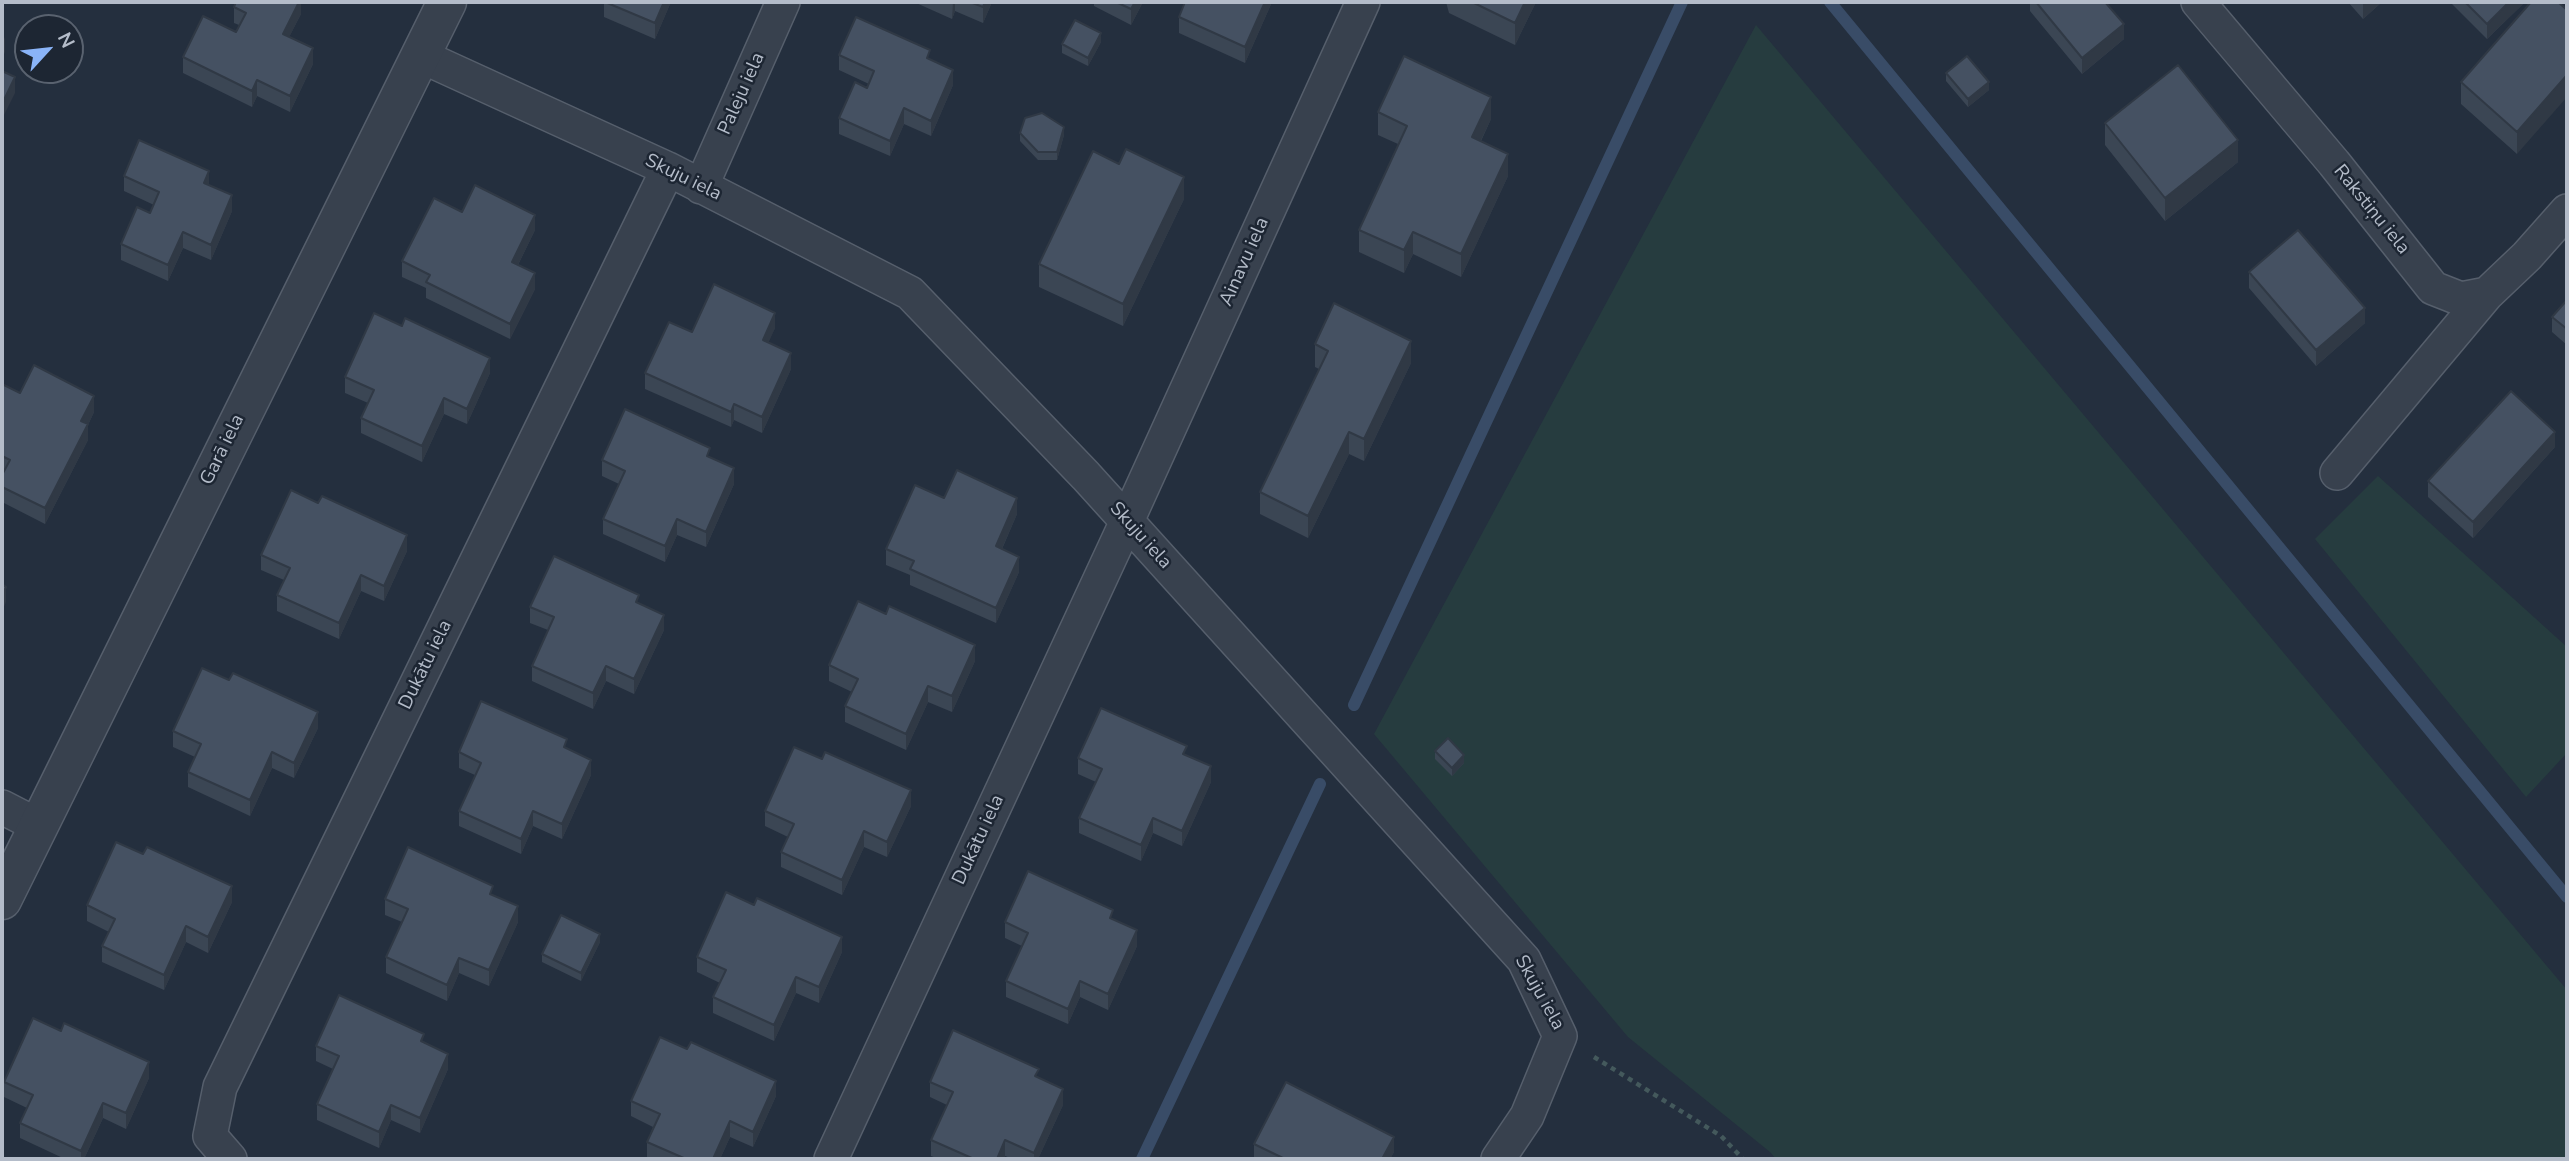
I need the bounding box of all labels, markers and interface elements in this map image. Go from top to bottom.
north arrow [14,14,84,84]
text: N [51,28,81,53]
street label: Paleju iela [714,49,770,139]
street label: Skuju iela [641,150,725,206]
street label: Rakstiņu iela [2328,161,2414,259]
street label: Ainavu iela [1215,214,1275,310]
street label: Garā iela [196,411,250,489]
street label: Skuju iela [1104,498,1176,574]
street label: Dukātu iela [395,617,457,713]
street label: Dukātu iela [948,791,1010,889]
street label: Skuju iela [1509,952,1569,1034]

